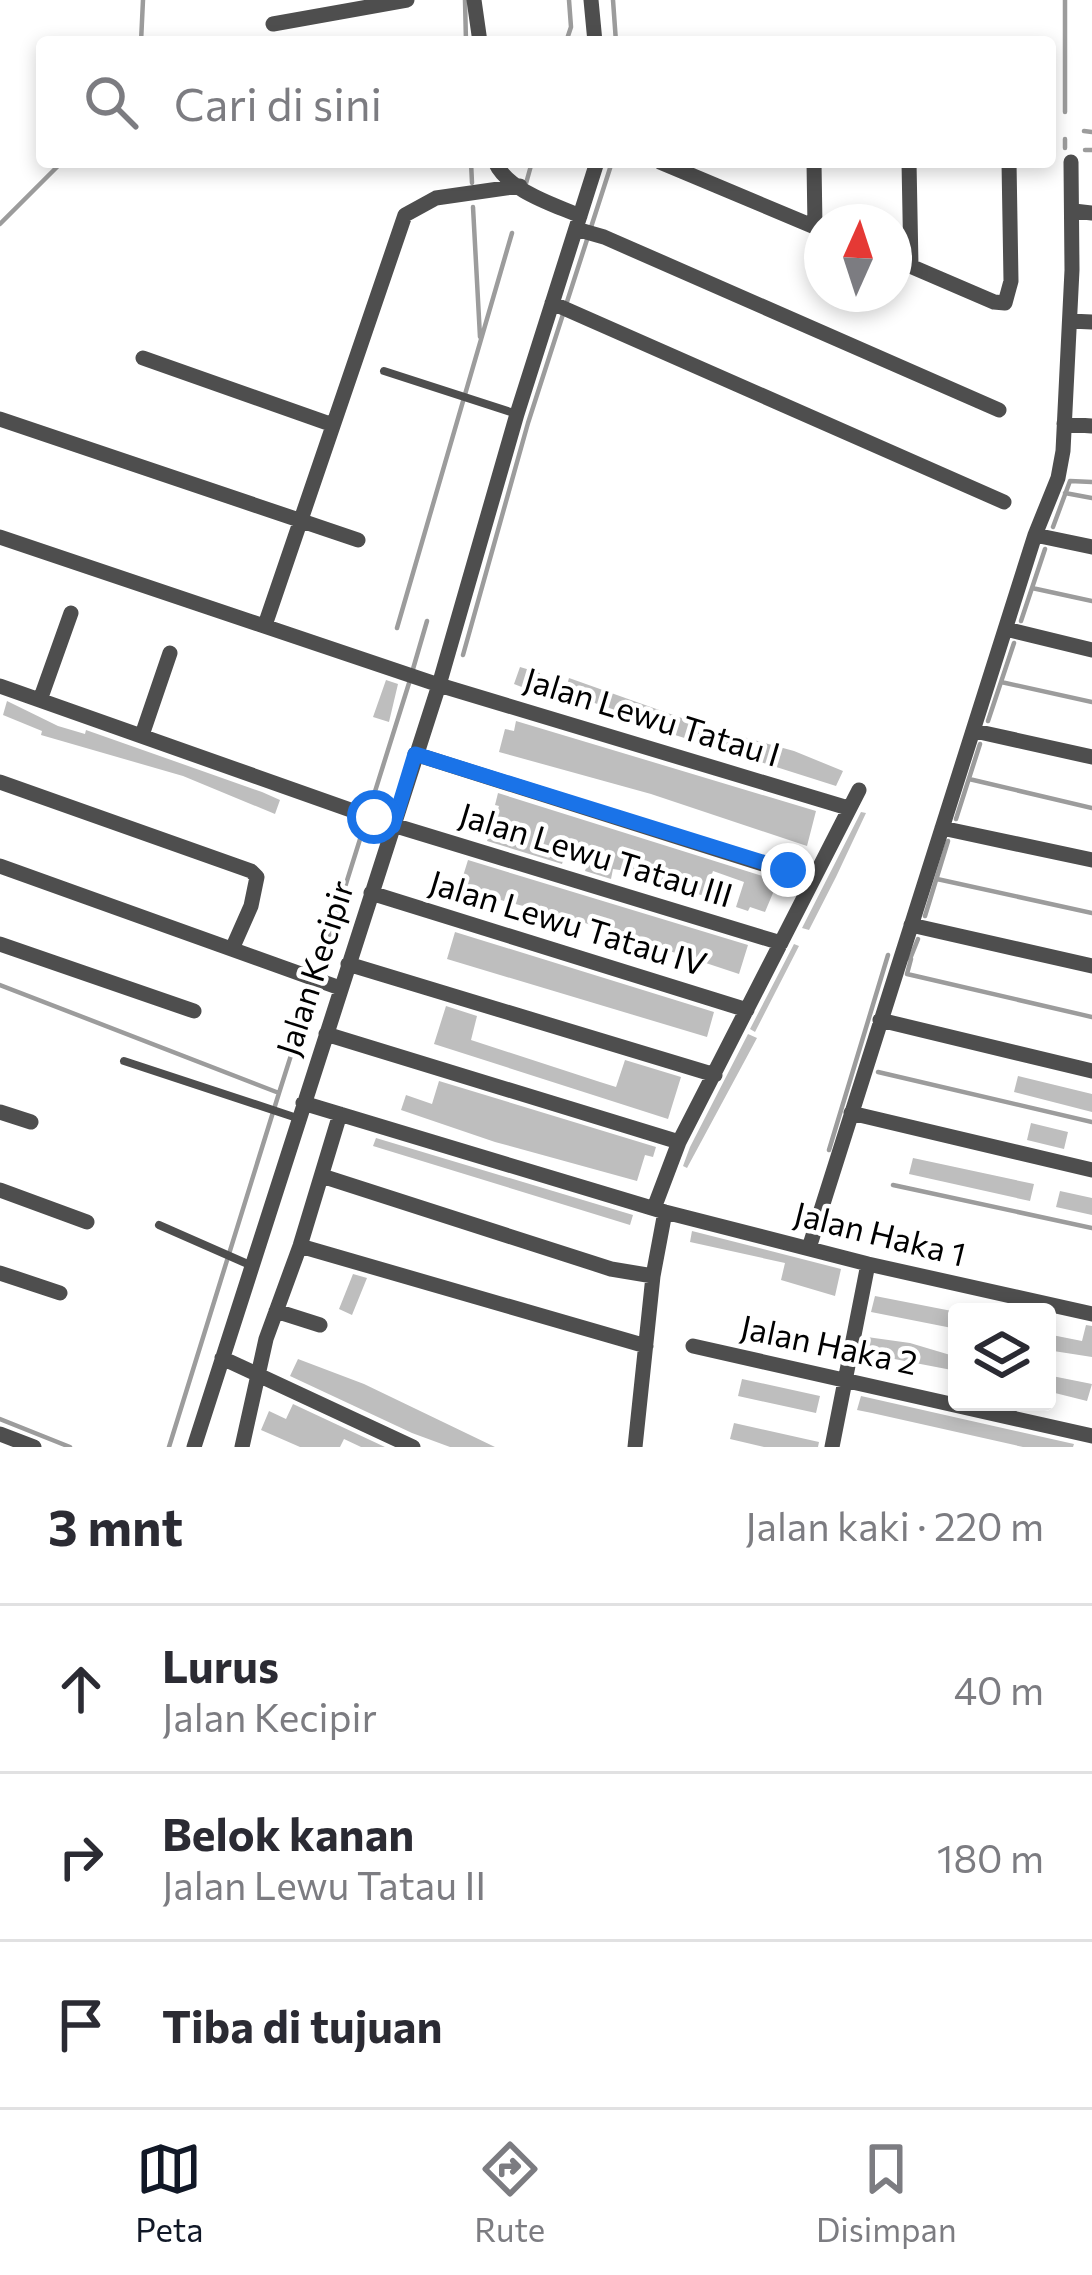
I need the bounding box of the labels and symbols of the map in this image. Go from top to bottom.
north arrow [804,204,912,312]
street label: Jalan Lewu Tatau I [520,657,785,774]
route start [347,790,401,844]
street label: Jalan Lewu Tatau III [455,793,738,915]
route end [761,843,815,897]
street label: Jalan Lewu Tatau IV [425,860,712,983]
street label: Jalan Kecipir [266,875,361,1060]
street label: Jalan Haka 1 [790,1191,970,1274]
street label: Jalan Haka 2 [737,1305,921,1382]

